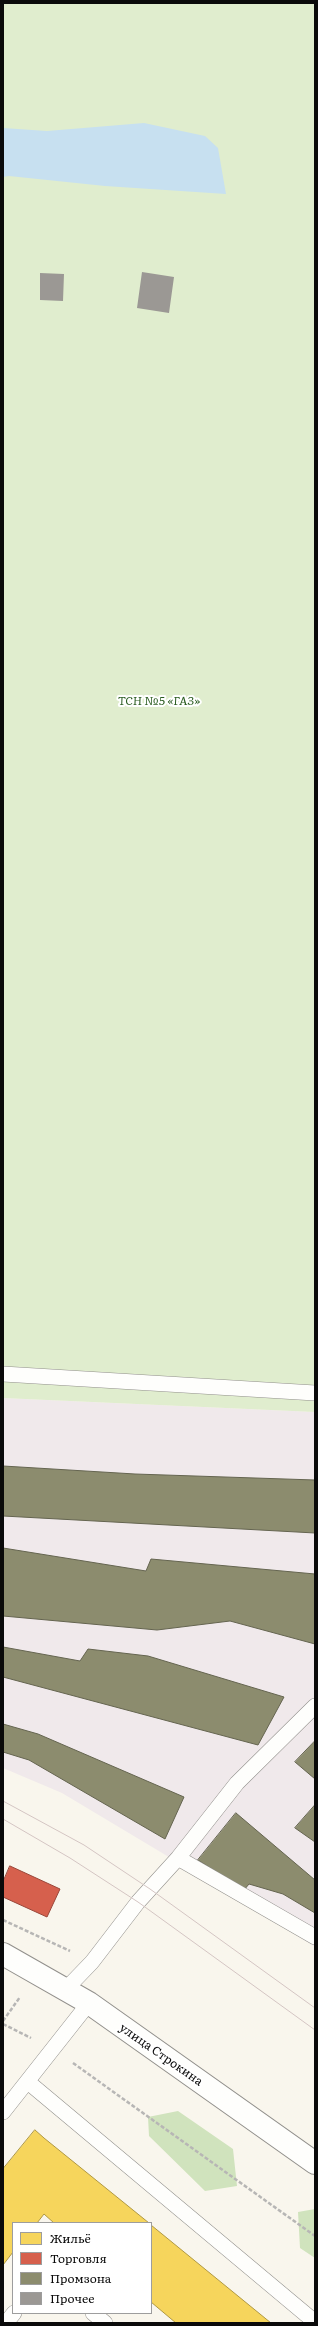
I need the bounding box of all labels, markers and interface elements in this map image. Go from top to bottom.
park label: ТСН №5 «ГАЗ» [118,694,200,708]
street label: улица Строкина [116,2021,206,2089]
legend [12,2222,152,2314]
text: Жильё [50,2229,91,2247]
text: Торговля [50,2249,107,2267]
text: Промзона [50,2269,111,2287]
text: Прочее [50,2289,94,2307]

